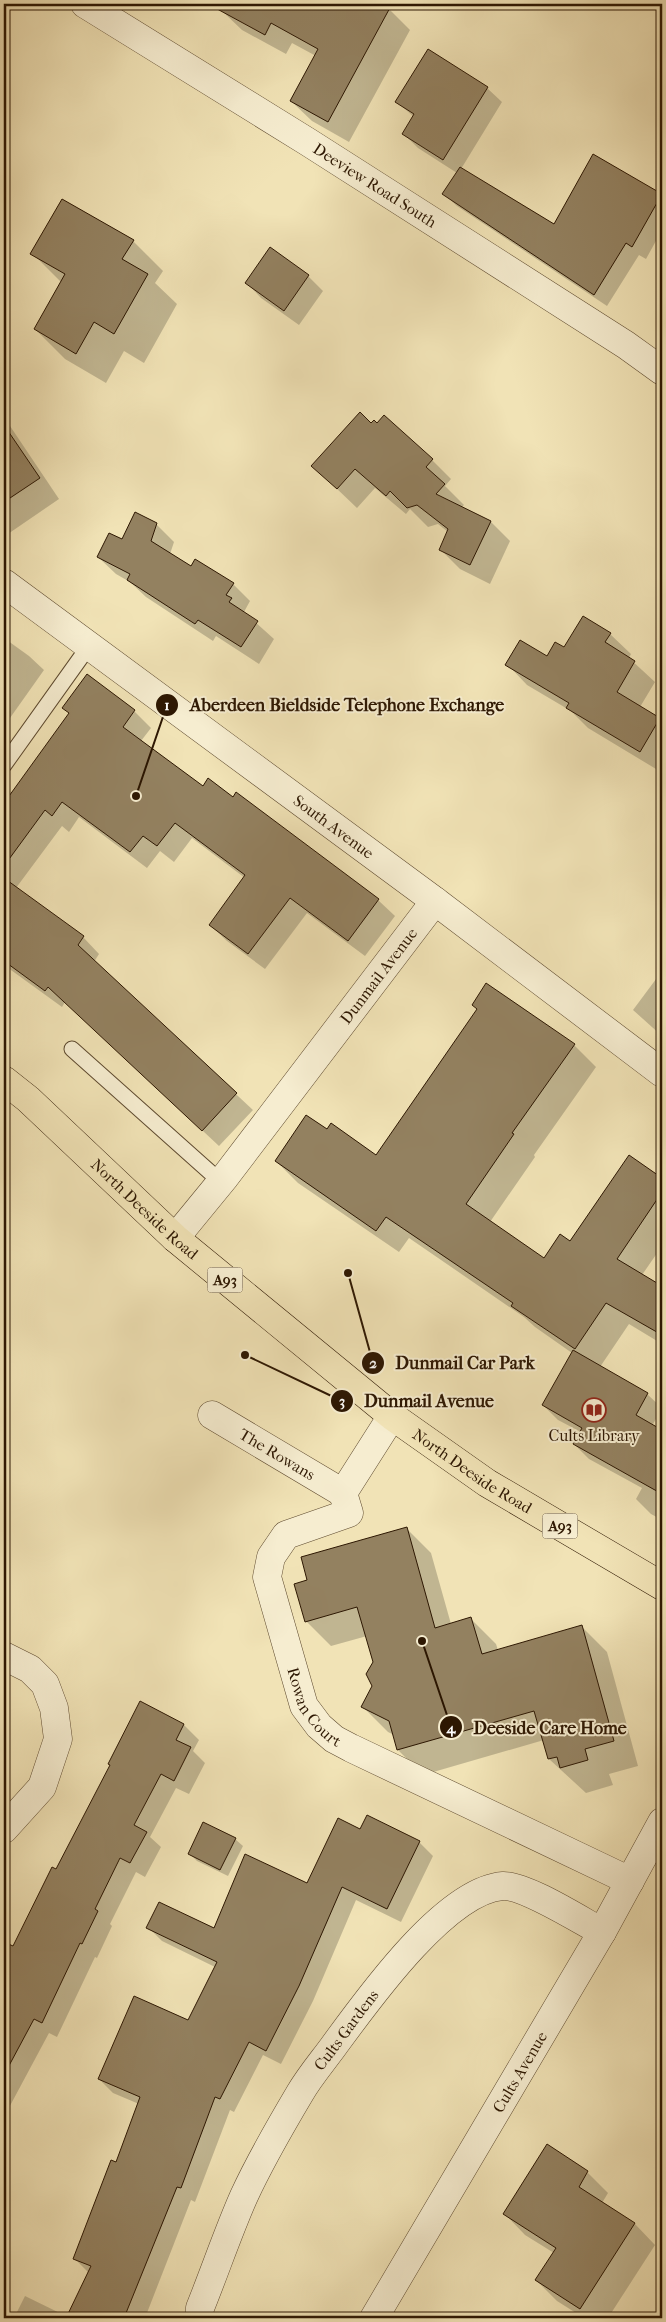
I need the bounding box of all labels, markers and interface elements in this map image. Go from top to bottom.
street label: Deeview Road South [310,139,440,231]
callout: Aberdeen Bieldside Telephone Exchange [155,688,514,721]
text: Aberdeen Bieldside Telephone Exchange [189,695,504,716]
text: 1 [164,696,170,714]
street label: South Avenue [290,791,378,862]
street label: Dunmail Avenue [336,924,421,1027]
street label: North Deeside Road [87,1154,203,1263]
road number: A93 [208,1268,242,1292]
callout: Dunmail Car Park [360,1347,545,1380]
text: Dunmail Car Park [395,1353,536,1374]
text: 2 [369,1354,377,1372]
callout: Dunmail Avenue [329,1384,504,1417]
text: Dunmail Avenue [364,1391,494,1412]
text: 3 [339,1392,345,1410]
library icon: Cults Library [581,1397,607,1423]
street label: The Rowans [236,1424,319,1484]
street label: North Deeside Road [409,1424,536,1517]
place label: Cults Library [548,1426,640,1445]
road number: A93 [542,1514,578,1538]
street label: Rowan Court [284,1665,345,1751]
callout: Deeside Care Home [438,1711,637,1744]
text: Deeside Care Home [473,1718,627,1739]
text: 4 [446,1719,457,1737]
street label: Cults Gardens [309,1985,382,2074]
street label: Cults Avenue [488,2028,551,2116]

